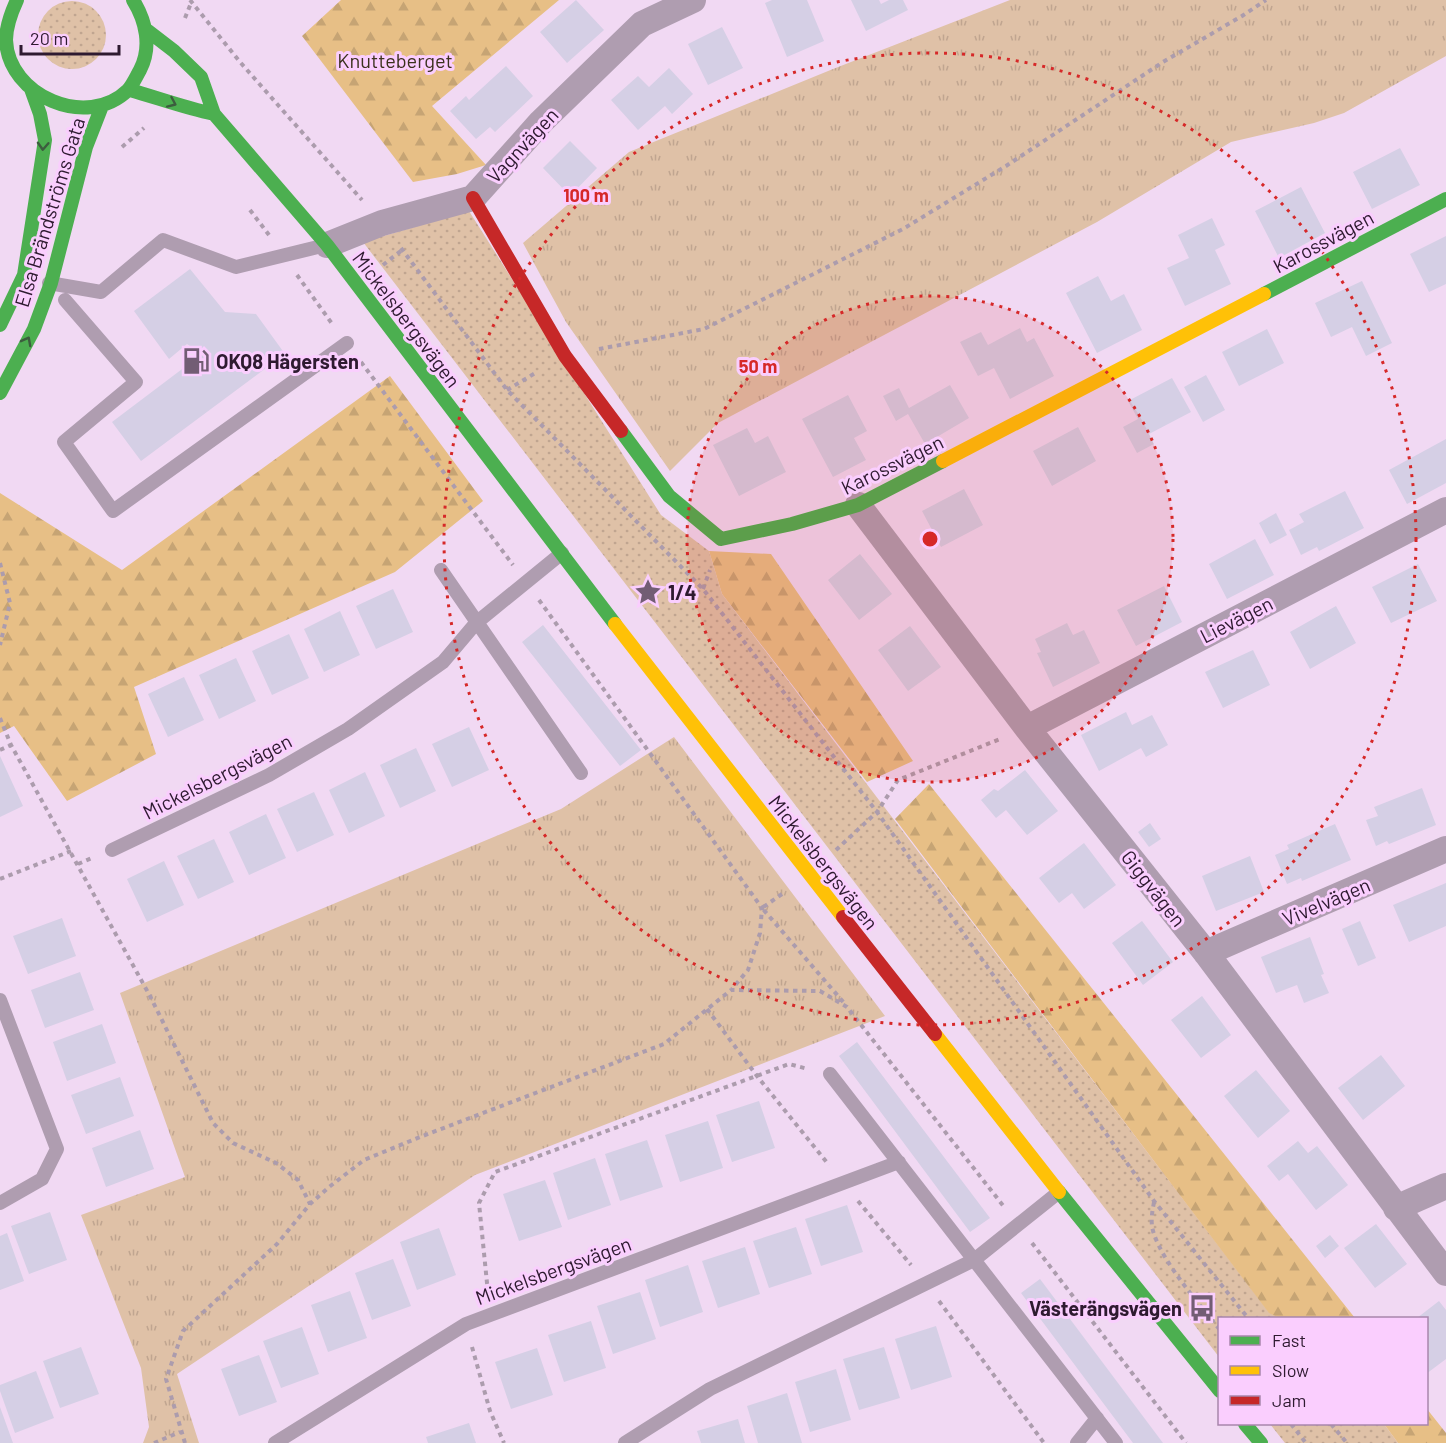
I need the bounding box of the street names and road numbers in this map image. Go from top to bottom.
street label: Vagnvägen [481,102,563,188]
street label: Elsa Brändströms Gata [9,114,89,310]
street label: Karossvägen [1269,204,1377,278]
street label: Mickelsbergsvägen [348,246,466,392]
street label: Karossvägen [837,429,947,499]
street label: Lievägen [1196,590,1276,648]
street label: Mickelsbergsvägen [138,728,296,824]
street label: Mickelsbergsvägen [764,790,884,934]
street label: Giggvägen [1117,845,1191,931]
street label: Vivelvägen [1279,872,1373,930]
street label: Mickelsbergsvägen [472,1231,634,1309]

